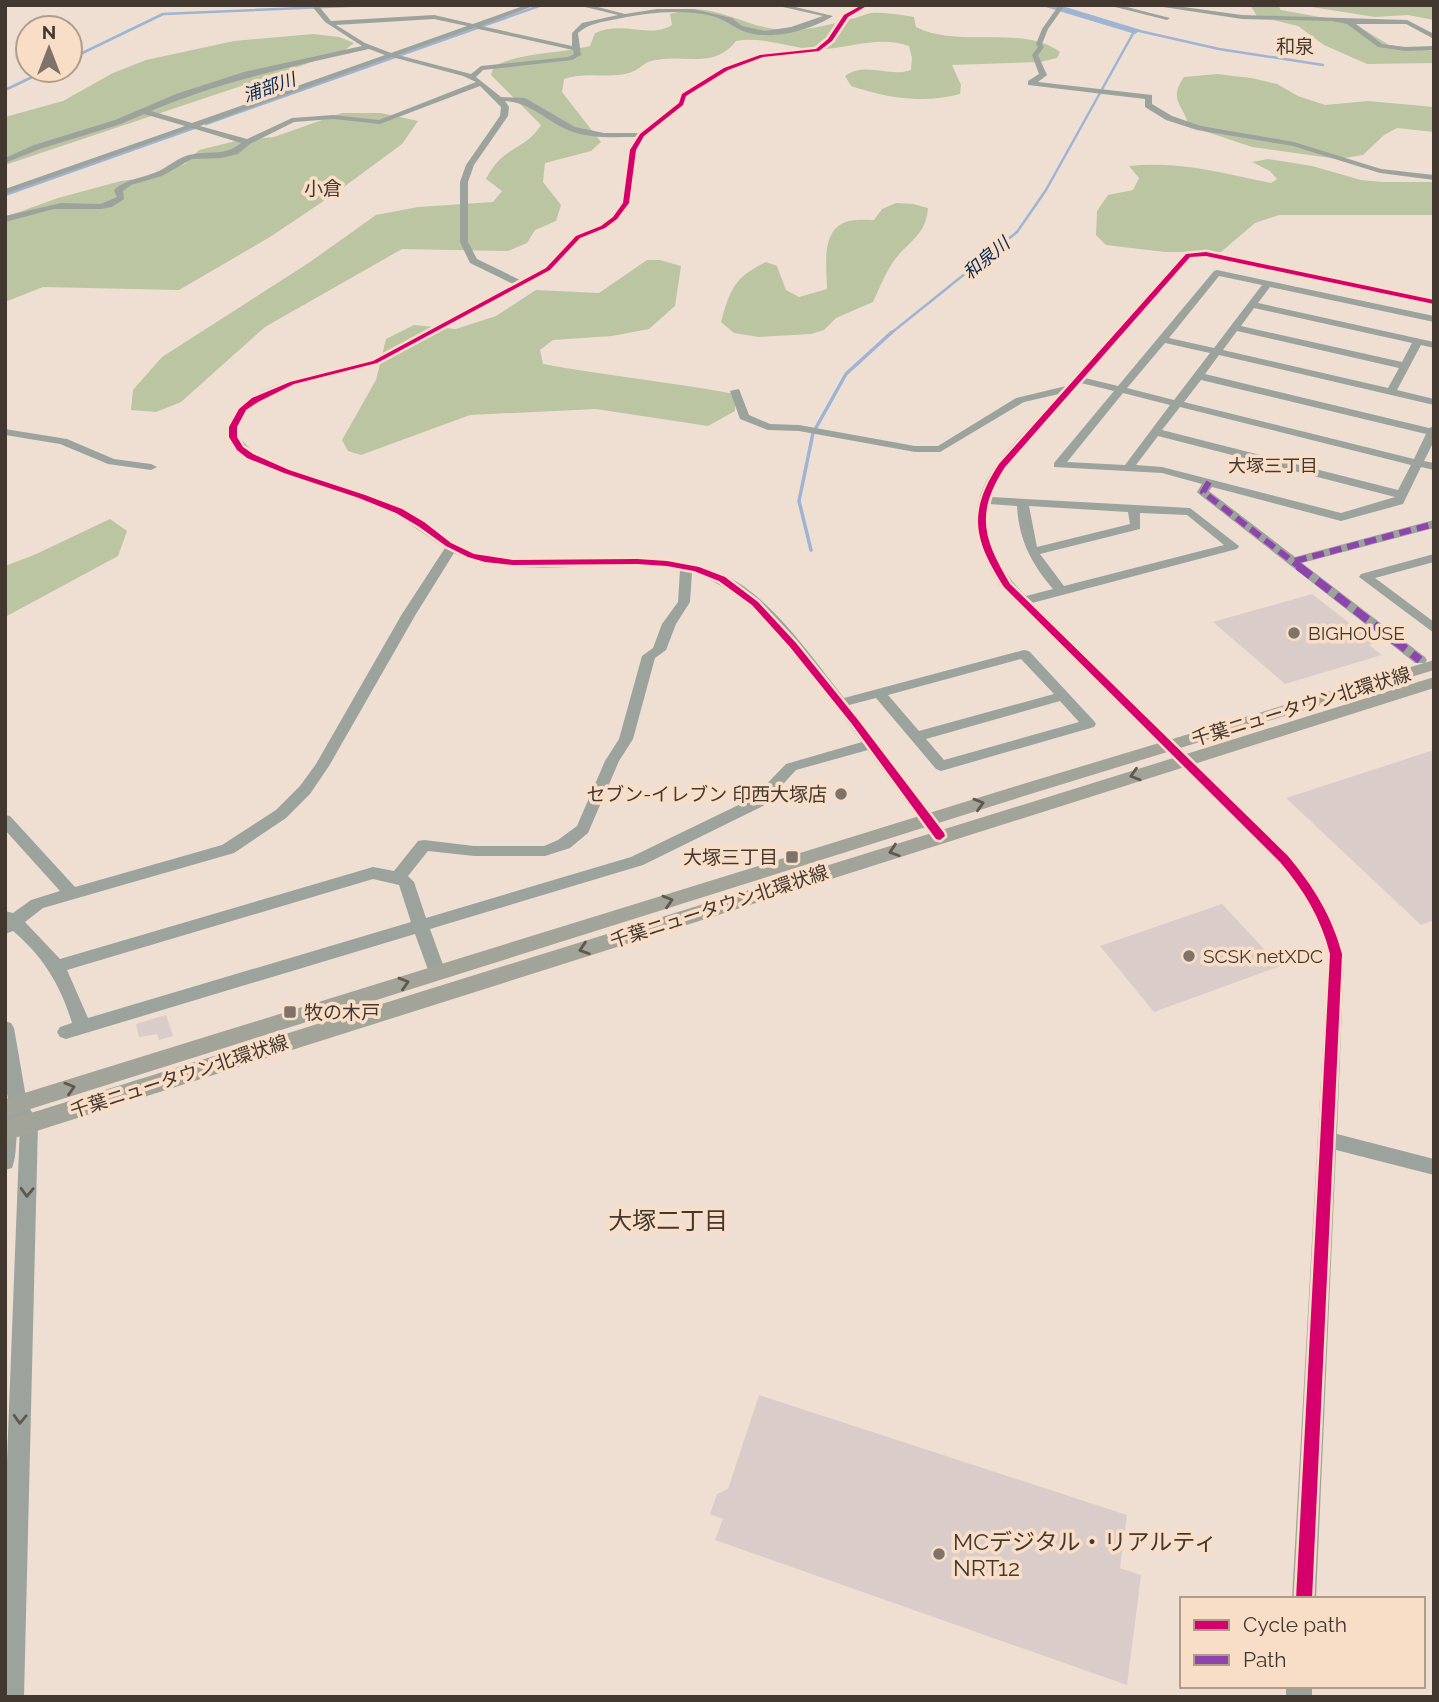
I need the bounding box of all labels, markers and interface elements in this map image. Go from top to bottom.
north arrow [14,14,84,84]
text: N [42,21,56,43]
district label: 和泉 [1276,35,1314,57]
water label: 浦部川 [240,68,300,106]
district label: 小倉 [304,177,342,199]
water label: 和泉川 [959,231,1015,283]
district label: 大塚三丁目 [1228,455,1318,476]
place label: BIGHOUSE [1308,622,1405,644]
marker: BIGHOUSE [1286,625,1302,641]
street label: 千葉ニュータウン北環状線 [1189,662,1413,750]
one-way arrow [1129,767,1141,781]
place label: セブン-イレブン 印西大塚店 [586,783,827,805]
marker: セブン-イレブン 印西大塚店 [833,786,849,802]
one-way arrow [973,797,985,812]
one-way arrow [889,842,901,857]
place label: 大塚三丁目 [683,846,778,868]
marker: 大塚三丁目 [784,849,800,865]
street label: 千葉ニュータウン北環状線 [607,860,831,952]
one-way arrow [662,894,674,909]
one-way arrow [578,940,590,955]
place label: SCSK netXDC [1203,945,1323,967]
marker: SCSK netXDC [1181,948,1197,964]
one-way arrow [398,977,410,991]
place label: 牧の木戸 [304,1001,380,1023]
marker: 牧の木戸 [282,1004,298,1020]
street label: 千葉ニュータウン北環状線 [67,1030,291,1122]
one-way arrow [64,1081,76,1096]
one-way arrow [19,1187,34,1198]
district label: 大塚二丁目 [608,1206,728,1235]
one-way arrow [12,1414,27,1425]
place label: MCデジタル・リアルティ NRT12 [953,1528,1217,1581]
marker: MCデジタル・リアルティ NRT12 [931,1546,947,1562]
legend [1180,1597,1425,1688]
text: Cycle path [1243,1612,1347,1637]
text: Path [1243,1647,1287,1672]

